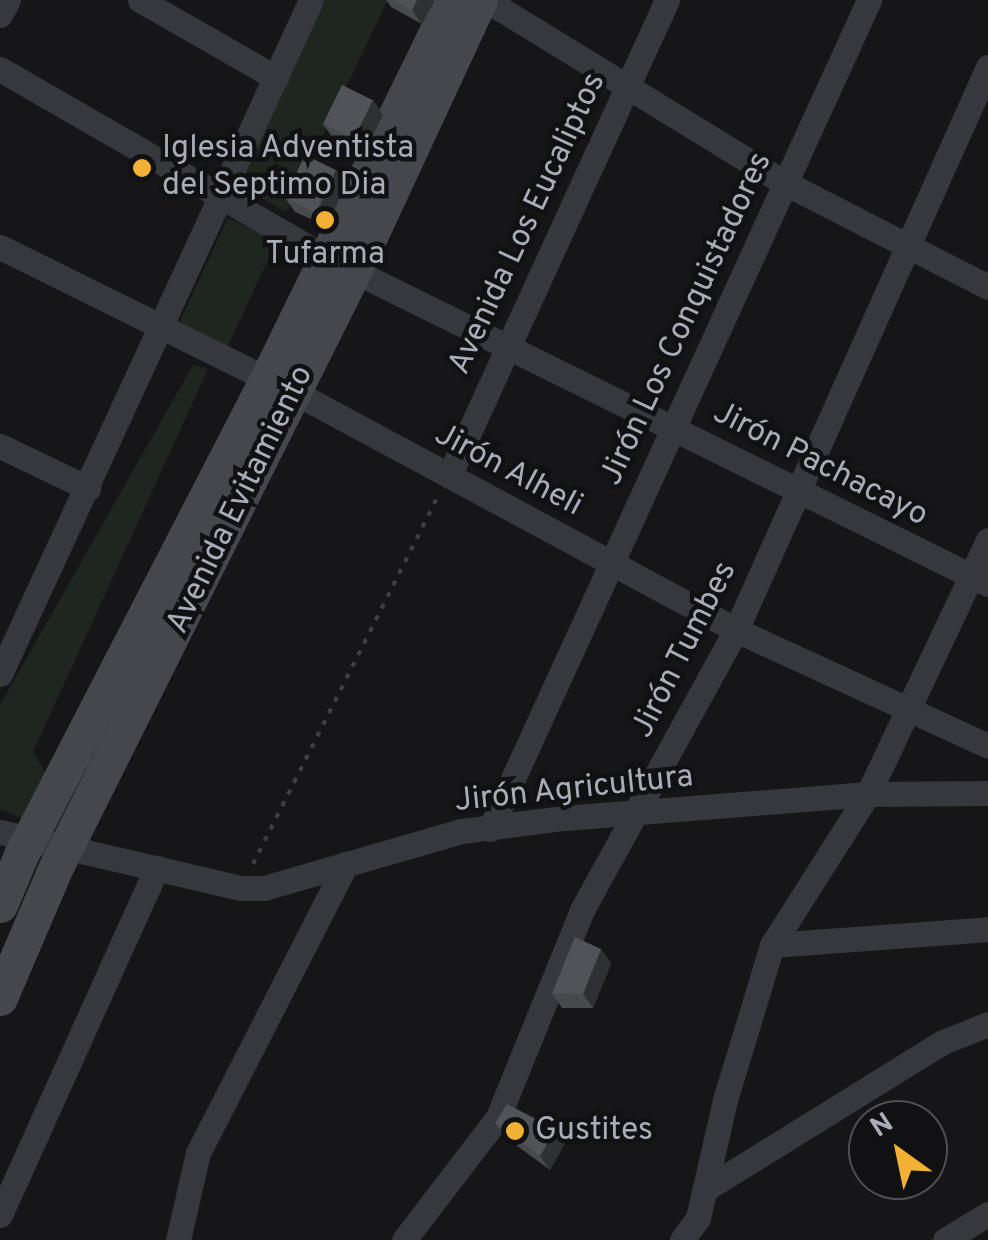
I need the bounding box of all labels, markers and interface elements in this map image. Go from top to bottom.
street label: Avenida Los Eucaliptos [441,67,615,381]
place label: Iglesia Adventista del Septimo Dia [162,131,415,206]
street label: Jirón Los Conquistadores [593,146,781,492]
marker: Iglesia Adventista del Septimo Dia [131,157,153,179]
marker: Tufarma [314,209,336,231]
place label: Tufarma [265,236,385,274]
street label: Avenida Evitamiento [159,360,323,640]
street label: Jirón Pachacayo [706,394,934,536]
street label: Jirón Alheli [427,416,589,526]
street label: Jirón Tumbes [624,555,746,745]
street label: Jirón Agricultura [452,758,696,822]
north arrow [848,1100,948,1200]
text: N [865,1106,901,1147]
place label: Gustites [535,1112,653,1150]
marker: Gustites [504,1120,526,1142]

